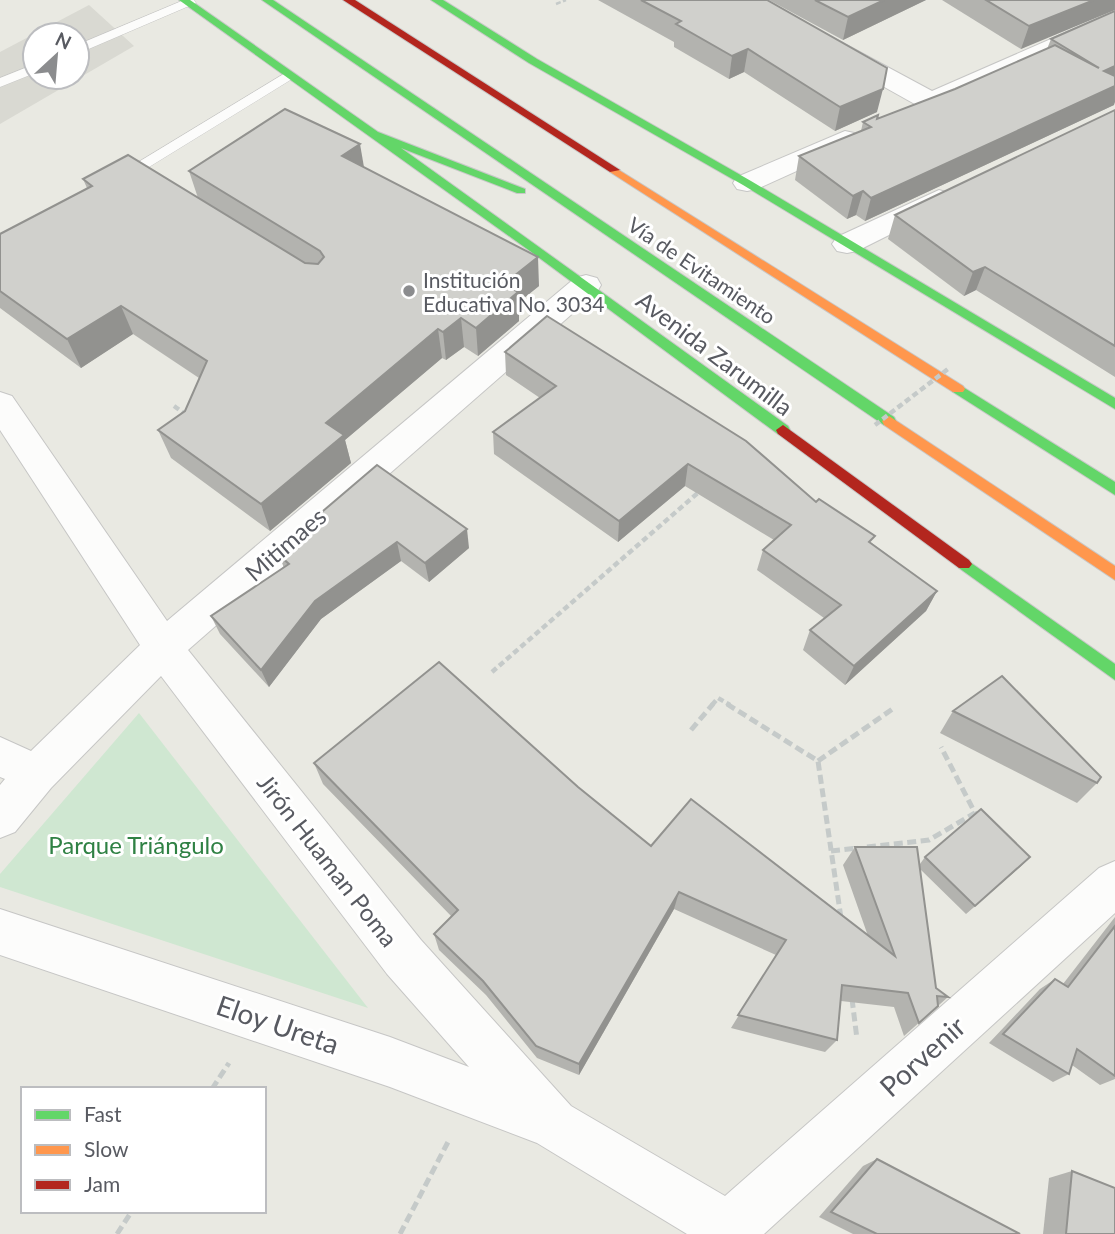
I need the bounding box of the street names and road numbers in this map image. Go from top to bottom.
street label: Vía de Evitamiento [623,211,781,329]
street label: Avenida Zarumilla [631,285,799,421]
street label: Mitimaes [239,501,331,587]
street label: Jirón Huaman Poma [252,768,404,952]
street label: Eloy Ureta [212,987,344,1061]
street label: Porvenir [872,1009,972,1103]

